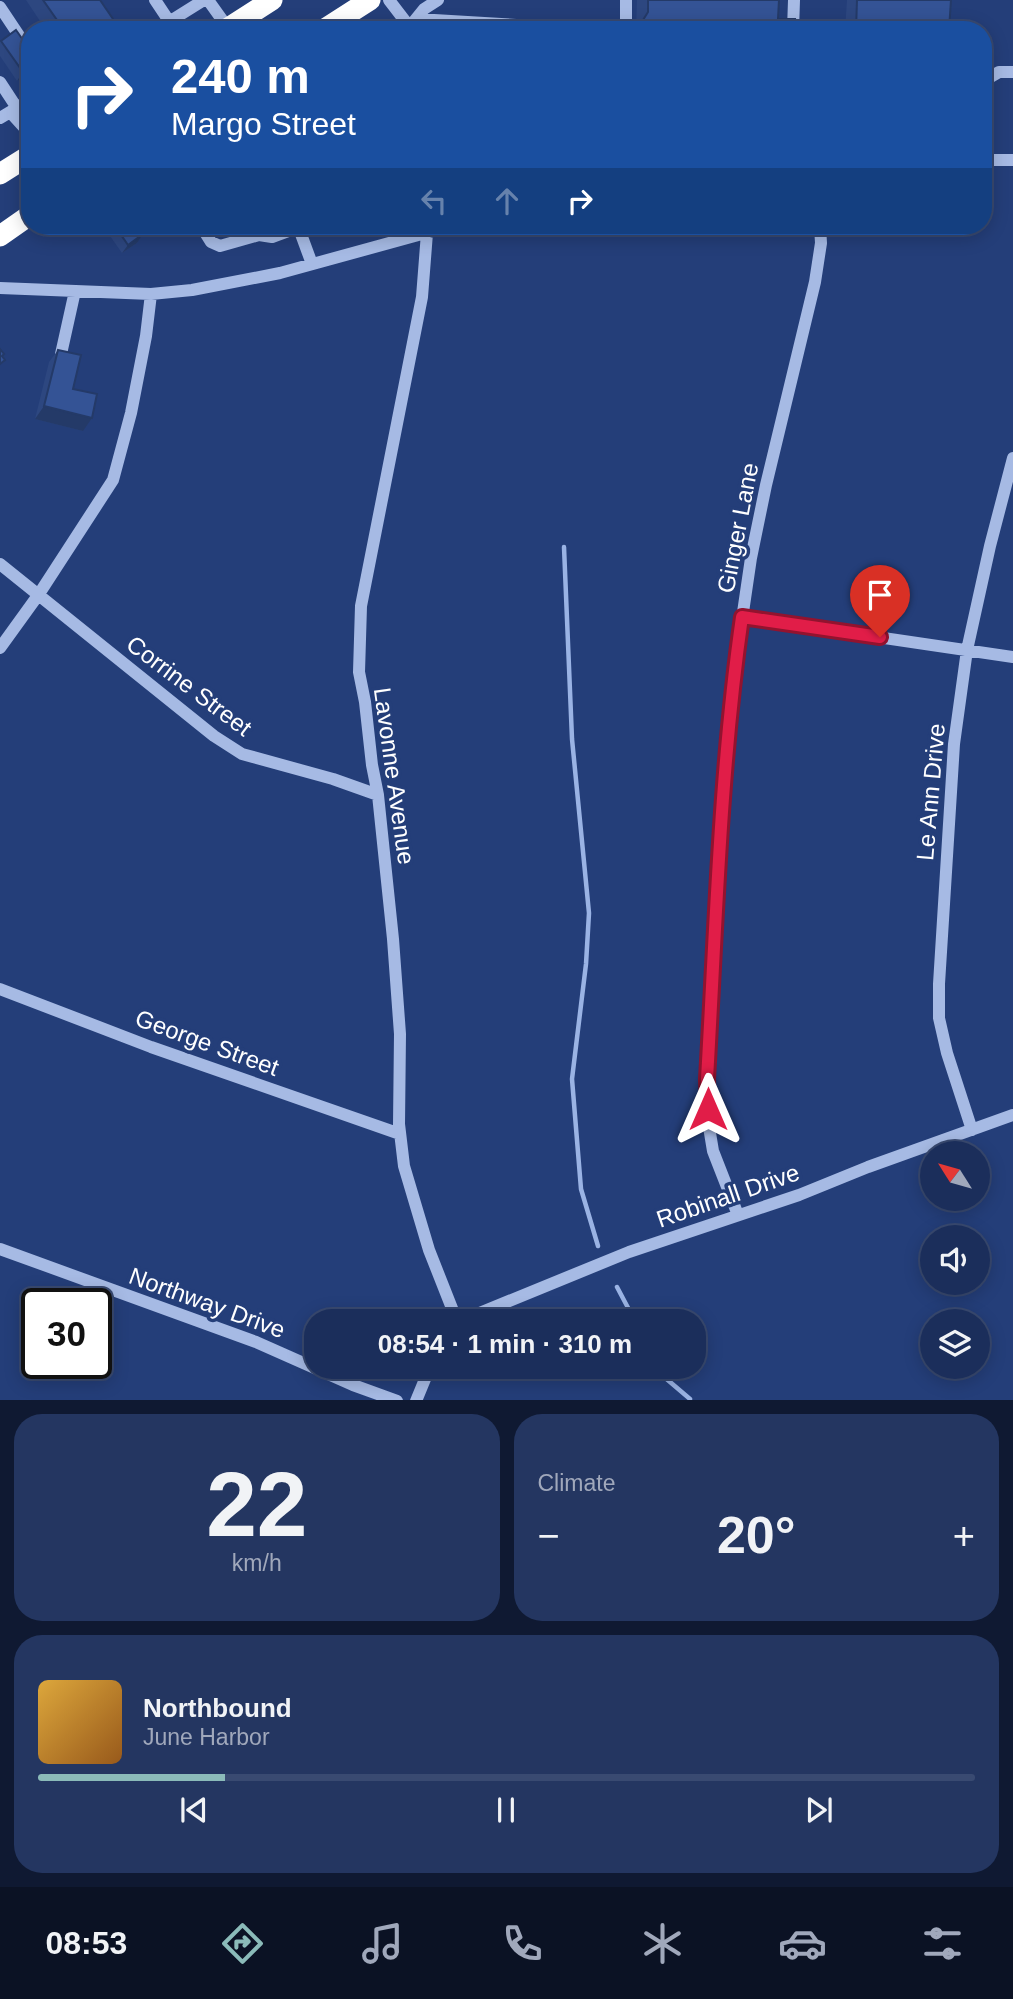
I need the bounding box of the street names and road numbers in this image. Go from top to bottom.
street label: Ginger Lane [712,460,763,595]
street label: Corrine Street [122,630,257,742]
street label: Lavonne Avenue [369,686,420,866]
street label: Le Ann Drive [911,722,950,862]
street label: George Street [132,1004,283,1081]
street label: Robinall Drive [653,1158,803,1233]
street label: Northway Drive [125,1262,289,1343]

